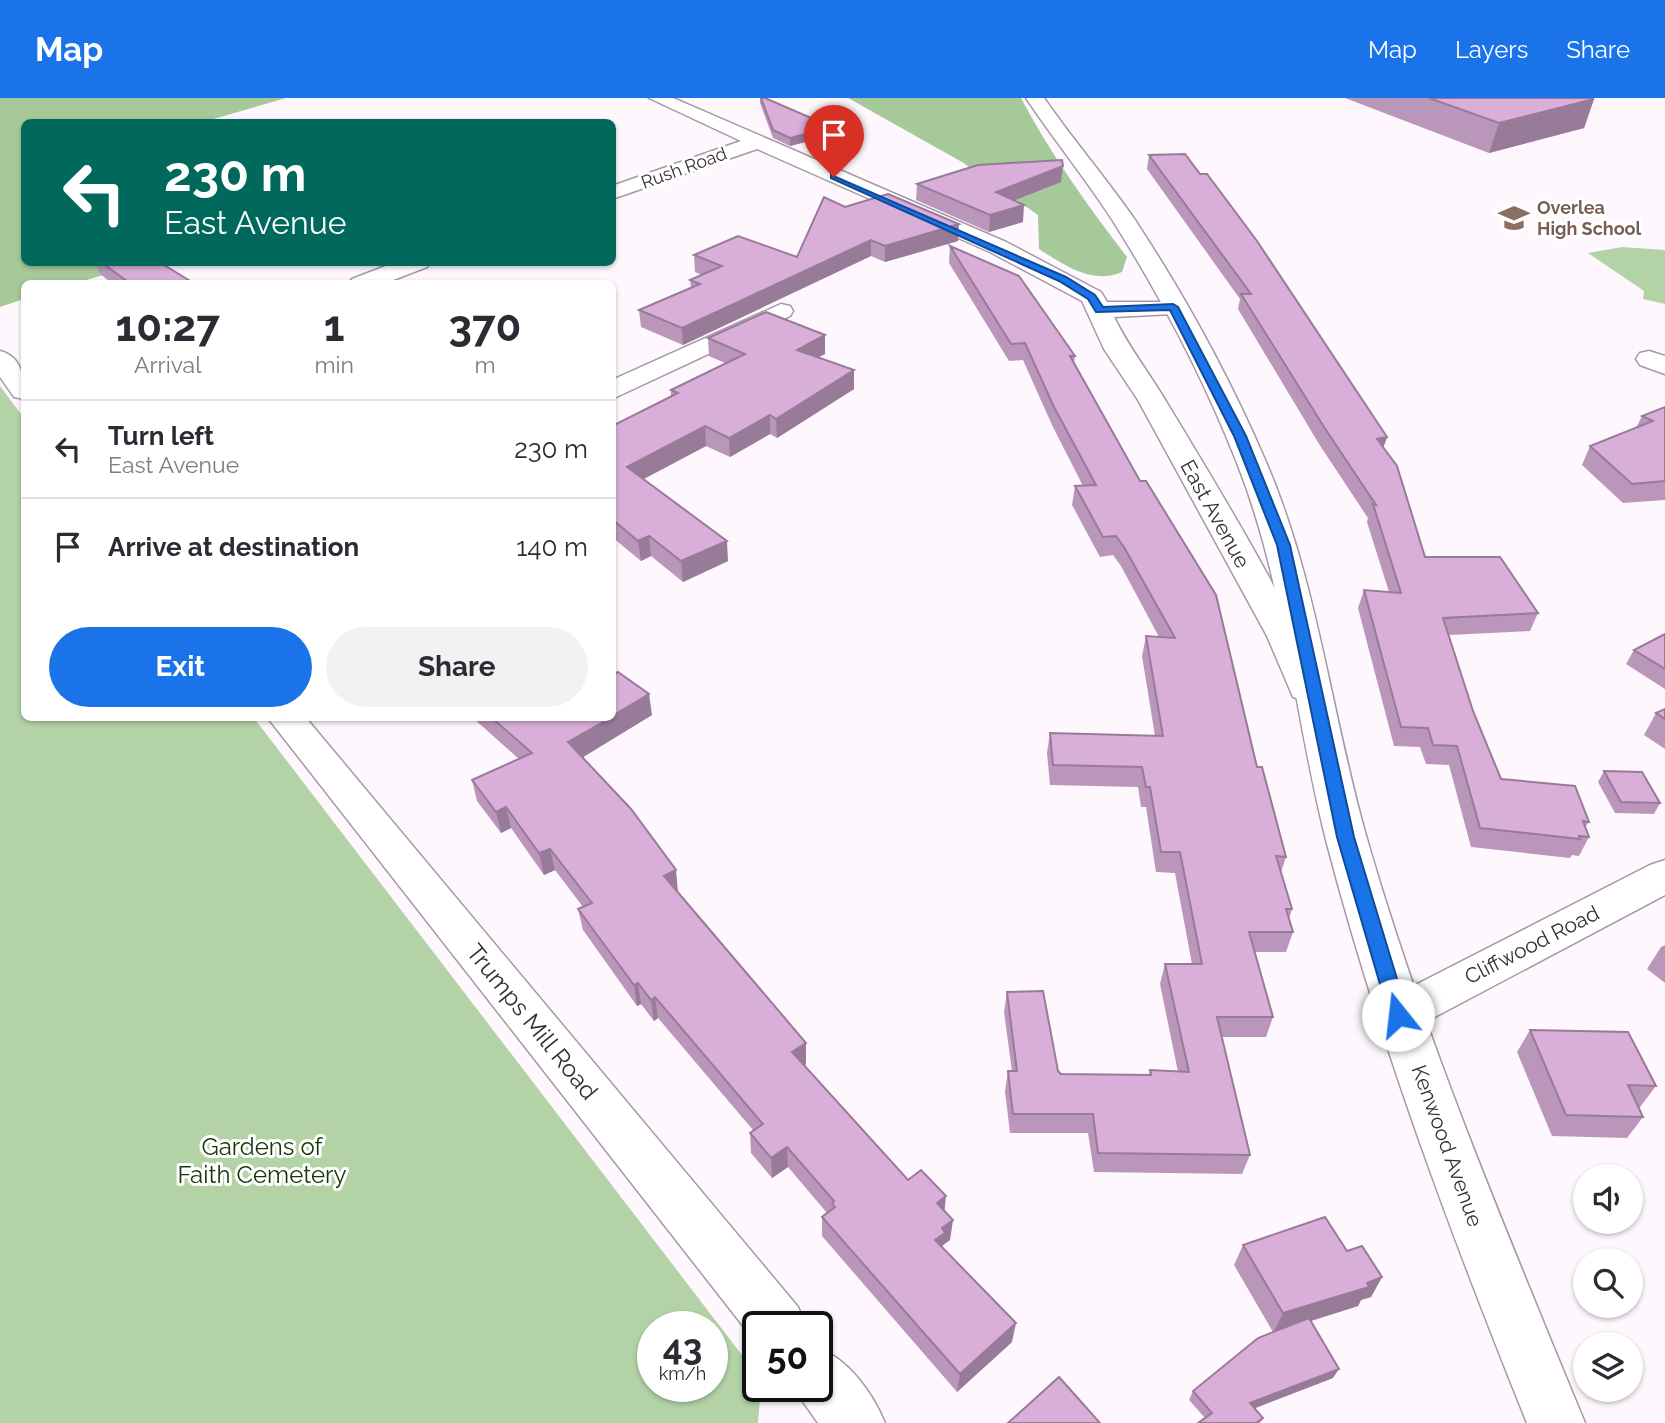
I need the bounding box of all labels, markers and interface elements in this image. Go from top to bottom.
text: Map [35,30,103,69]
text: Map [1368,35,1417,64]
text: Layers [1455,35,1528,64]
text: Share [1566,35,1630,64]
pin [804,105,864,177]
icon: arrive [815,116,853,154]
street label: Rush Road [638,142,729,193]
text: 230 m [164,145,306,202]
icon: left [49,147,140,238]
place label: Overlea High School [1537,197,1641,239]
school or university icon: Overlea High School [1497,201,1531,235]
text: East Avenue [164,204,346,241]
text: 10:27 [116,302,220,351]
text: 1 [324,302,345,351]
text: 370 [449,302,521,351]
text: Arrival [134,351,201,378]
text: min [314,351,354,378]
text: m [474,351,496,378]
text: Turn left [108,421,214,451]
icon: left [49,430,87,468]
text: 230 m [514,434,588,464]
text: East Avenue [108,451,239,478]
street label: East Avenue [1175,455,1255,572]
icon: arrive [49,528,87,566]
text: Arrive at destination [108,532,359,562]
text: 140 m [516,532,588,562]
button: Exit [49,627,312,707]
button: Share [326,627,588,707]
street label: Cliffwood Road [1460,900,1603,989]
street label: Trumps Mill Road [461,938,604,1105]
position arrow [1361,978,1435,1052]
street label: Kenwood Avenue [1407,1062,1488,1230]
park label: Gardens of Faith Cemetery [178,1132,346,1189]
map controls [1573,1164,1643,1402]
button: sound [1573,1164,1643,1234]
button: search [1573,1248,1643,1318]
speed limit sign: 50 [742,1311,833,1402]
text: 43 [663,1327,702,1368]
button: layers [1573,1332,1643,1402]
text: km/h [659,1363,706,1384]

